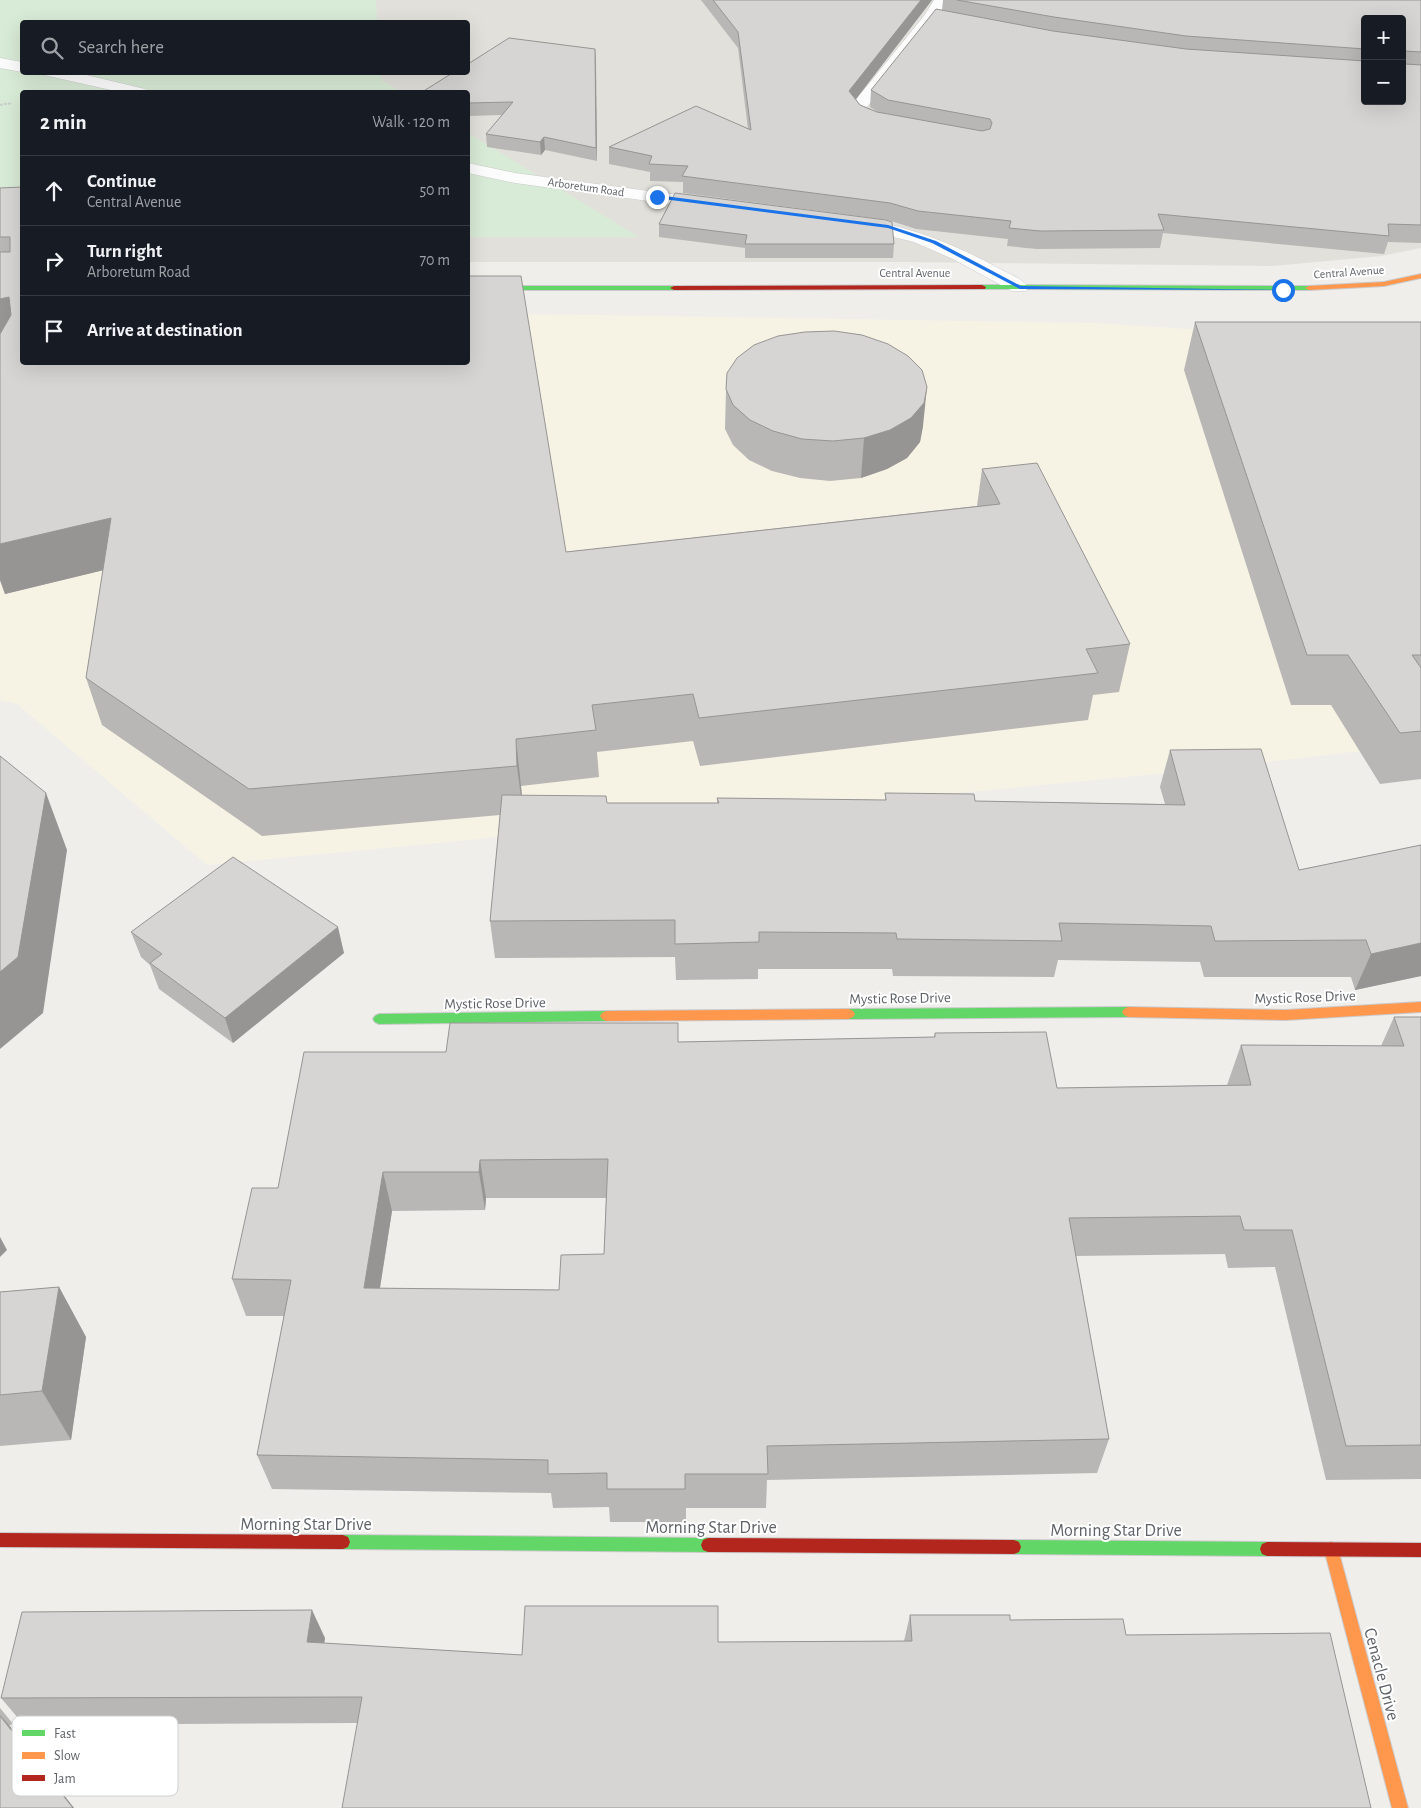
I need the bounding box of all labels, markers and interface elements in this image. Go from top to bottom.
map controls [1361,15,1406,105]
button: + [1361,15,1406,60]
search box [20,20,470,75]
icon: search [38,34,66,62]
text: Search here [78,38,164,57]
button: − [1361,60,1406,105]
text: 2 min [40,112,87,133]
text: Walk · 120 m [372,114,450,130]
text: Continue [87,172,156,191]
street label: Arboretum Road [547,176,625,198]
icon: ahead [40,177,68,205]
text: 50 m [419,182,450,198]
route end [646,186,669,209]
text: Central Avenue [87,194,181,210]
text: Turn right [87,242,162,261]
icon: right [40,247,68,275]
text: 70 m [419,252,450,268]
text: Arboretum Road [87,264,190,280]
street label: Central Avenue [1313,264,1385,280]
street label: Central Avenue [880,267,950,279]
route start [1272,279,1295,302]
icon: arrive [40,317,68,345]
text: Arrive at destination [87,321,243,340]
street label: Mystic Rose Drive [1254,988,1356,1007]
street label: Mystic Rose Drive [849,990,951,1007]
street label: Mystic Rose Drive [444,995,546,1012]
street label: Morning Star Drive [240,1516,372,1534]
street label: Morning Star Drive [645,1519,777,1537]
street label: Morning Star Drive [1050,1522,1182,1540]
street label: Cenacle Drive [1360,1626,1402,1722]
legend [12,1716,178,1796]
text: Fast [54,1727,76,1741]
text: Slow [54,1749,81,1763]
text: Jam [54,1772,76,1786]

